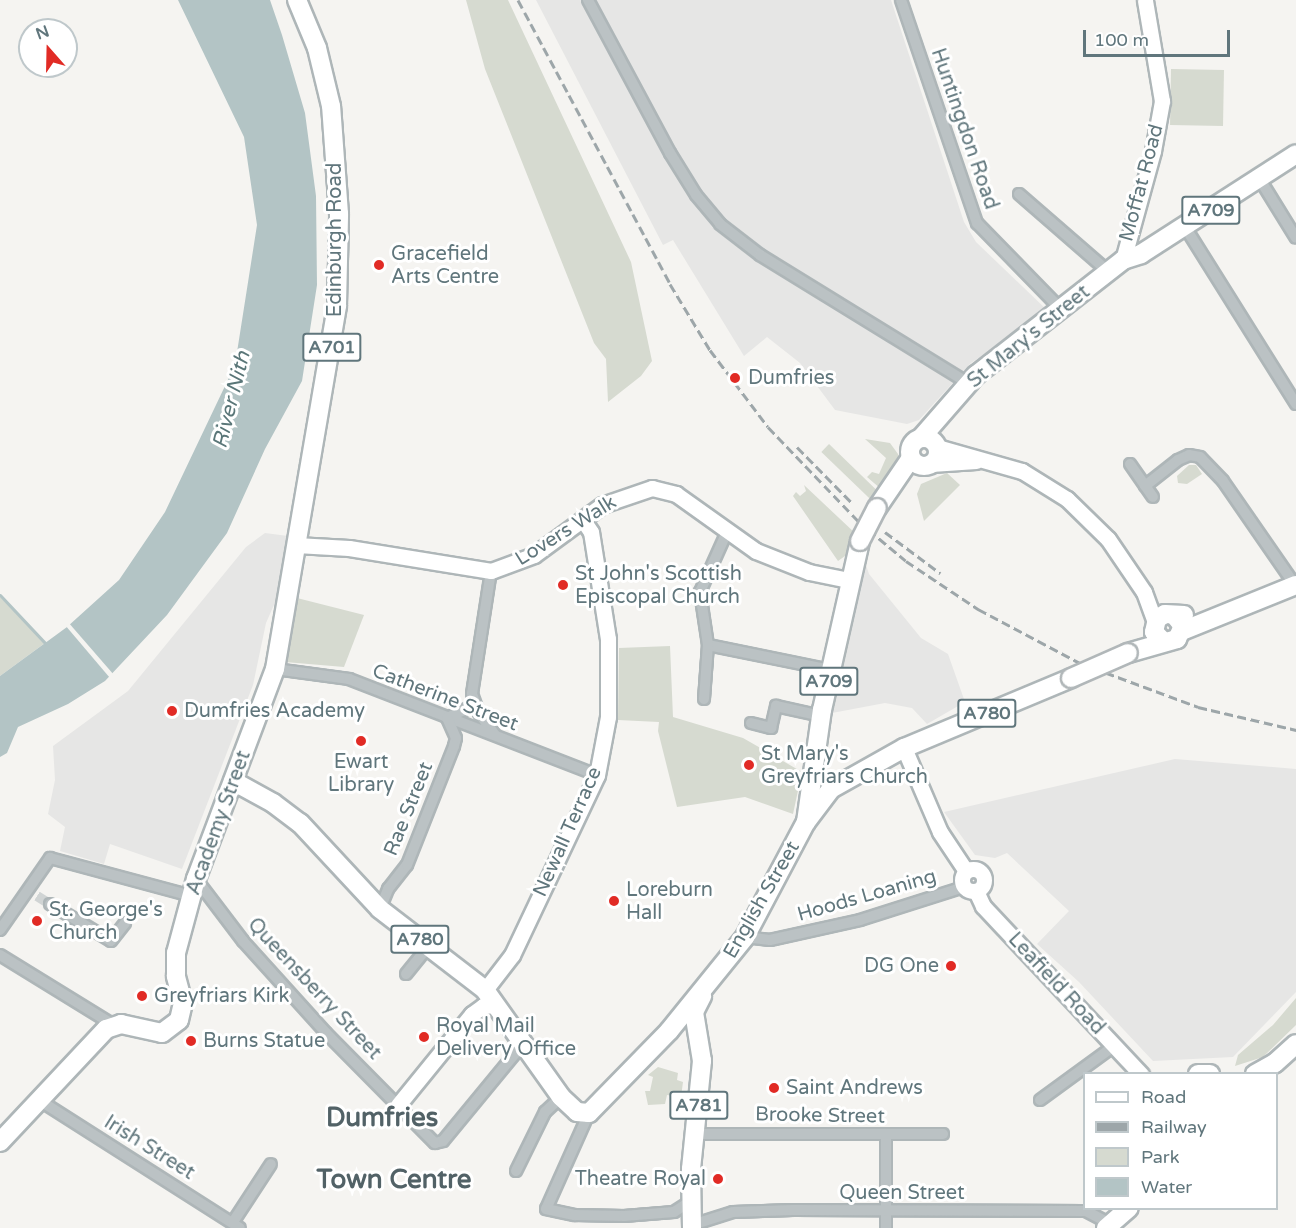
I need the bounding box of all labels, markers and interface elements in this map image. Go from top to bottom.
north arrow [18,18,78,78]
scale bar [1086,18,1233,56]
text: N [33,21,52,45]
text: 100 m [1094,29,1149,51]
street label: Huntingdon Road [925,45,1003,213]
street label: Moffat Road [1115,122,1169,244]
street label: Edinburgh Road [323,163,347,317]
road number: A709 [1181,195,1241,225]
place label: Gracefield Arts Centre [391,242,499,289]
marker: Gracefield Arts Centre [372,258,386,272]
street label: St Mary's Street [963,280,1095,394]
road number: A701 [302,332,362,362]
water label: River Nith [208,349,256,451]
place label: Dumfries [748,366,834,390]
marker: Dumfries [726,369,744,387]
street label: Lovers Walk [511,491,621,571]
place label: St John's Scottish Episcopal Church [575,562,742,609]
marker: St John's Scottish Episcopal Church [556,578,570,592]
street label: Catherine Street [369,659,521,737]
road number: A709 [799,666,859,696]
road number: A780 [957,698,1017,728]
place label: Dumfries Academy [184,699,365,723]
marker: Dumfries Academy [165,704,179,718]
marker: Ewart Library [354,734,368,748]
place label: St Mary's Greyfriars Church [761,742,928,789]
street label: Academy Street [182,748,256,898]
place label: Ewart Library [328,750,394,797]
marker: St Mary's Greyfriars Church [742,758,756,772]
street label: Rae Street [379,759,439,859]
street label: Newall Terrace [529,763,607,901]
street label: English Street [719,837,805,963]
street label: Hoods Loaning [795,865,939,927]
place label: Loreburn Hall [626,878,713,925]
marker: Loreburn Hall [607,894,621,908]
place label: St. George's Church [49,898,163,945]
street label: Queensberry Street [242,913,386,1065]
marker: St. George's Church [30,914,44,928]
road number: A780 [390,924,450,954]
street label: Leafield Road [1003,928,1109,1040]
place label: DG One [864,954,939,978]
marker: DG One [944,959,958,973]
place label: Greyfriars Kirk [154,984,289,1008]
marker: Greyfriars Kirk [135,989,149,1003]
place label: Royal Mail Delivery Office [436,1014,576,1061]
place label: Burns Statue [203,1029,325,1053]
marker: Royal Mail Delivery Office [417,1030,431,1044]
marker: Burns Statue [184,1034,198,1048]
legend [1083,1072,1278,1210]
place label: Saint Andrews [786,1076,923,1100]
marker: Saint Andrews [767,1081,781,1095]
text: Road [1141,1086,1186,1108]
road number: A781 [669,1090,729,1120]
district label: Dumfries [326,1102,438,1134]
street label: Brooke Street [755,1103,885,1129]
street label: Irish Street [99,1111,199,1185]
text: Railway [1141,1116,1207,1138]
text: Park [1141,1146,1179,1168]
district label: Town Centre [316,1164,472,1196]
place label: Theatre Royal [575,1167,706,1191]
marker: Theatre Royal [711,1172,725,1186]
text: Water [1141,1176,1192,1198]
street label: Queen Street [839,1181,965,1205]

